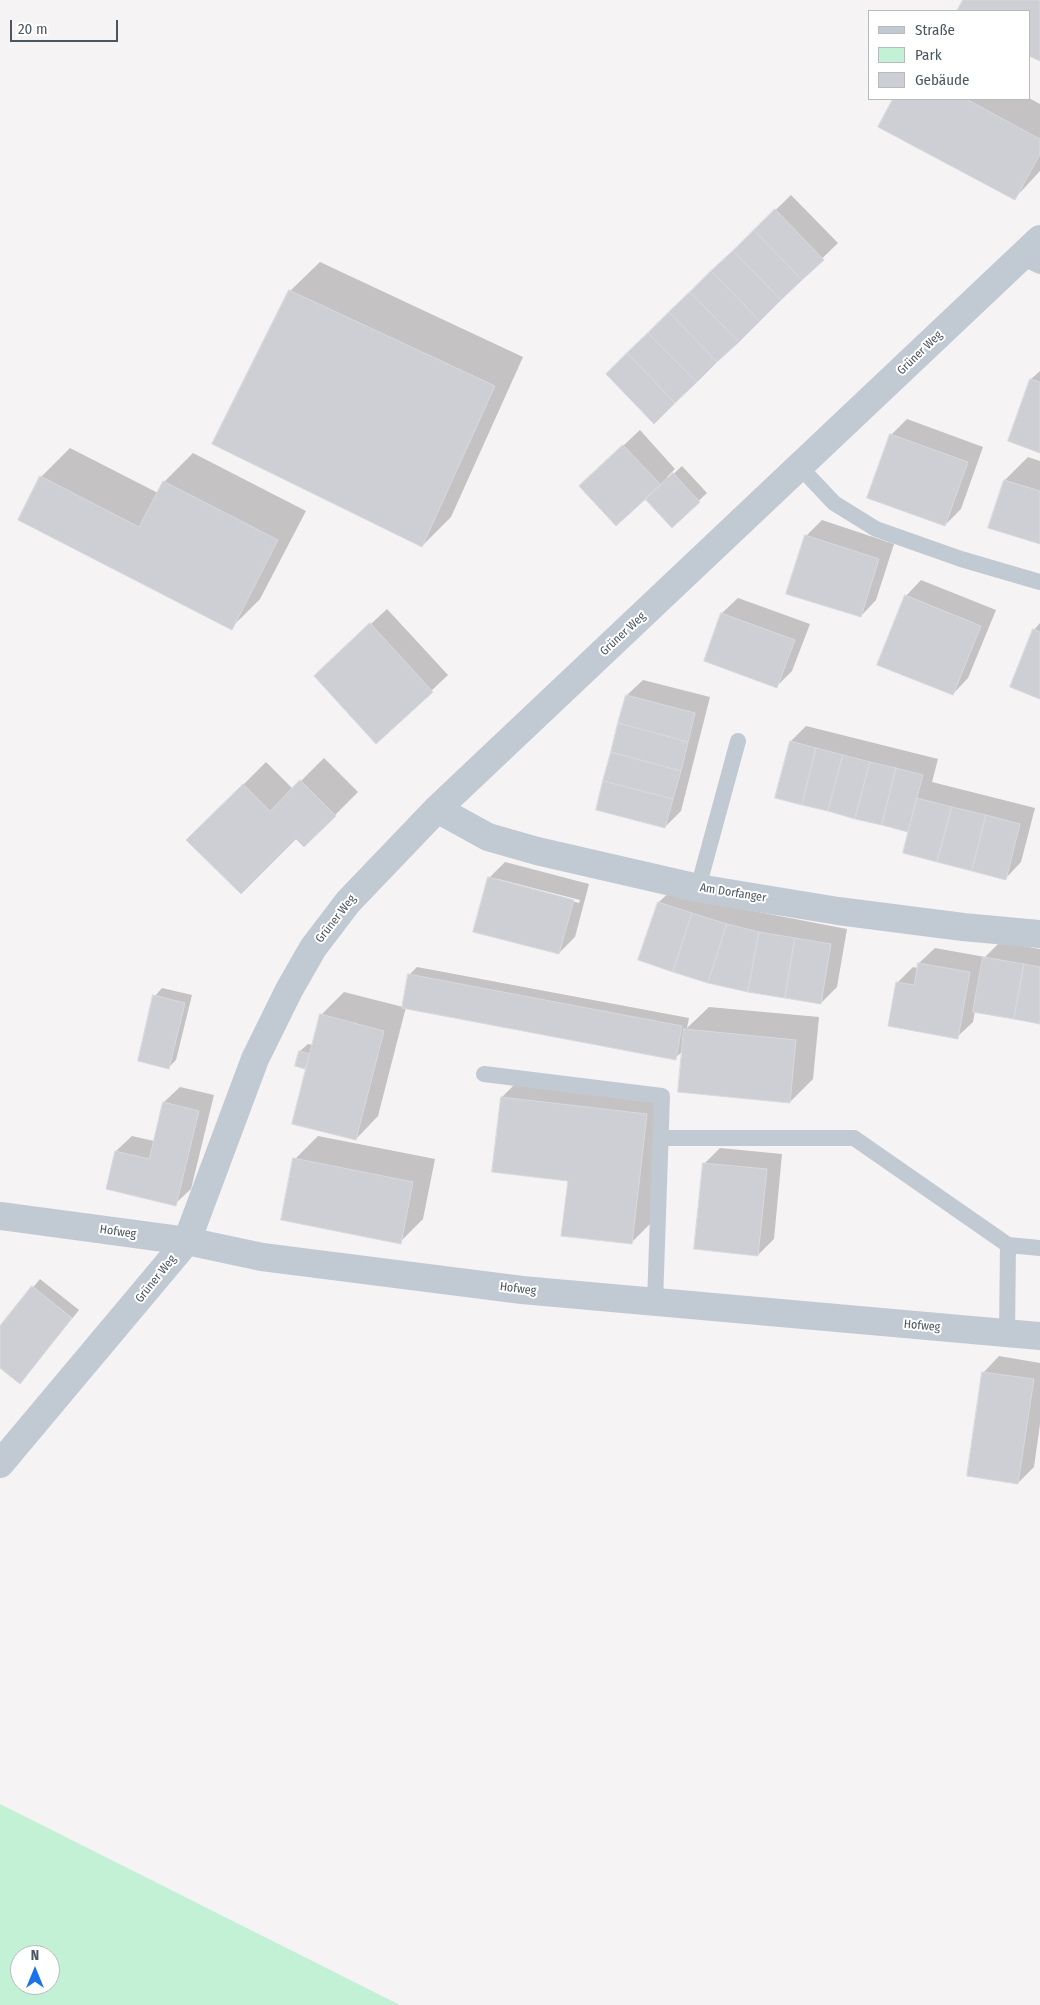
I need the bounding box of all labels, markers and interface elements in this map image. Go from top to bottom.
scale bar [12,10,120,42]
legend [868,10,1030,100]
text: 20 m [18,20,48,38]
text: Straße [915,21,955,39]
text: Park [915,46,942,64]
text: Gebäude [915,71,970,89]
street label: Grüner Weg [894,328,946,378]
street label: Grüner Weg [597,609,649,659]
street label: Am Dorfanger [699,881,767,905]
street label: Grüner Weg [313,892,359,946]
street label: Hofweg [99,1222,137,1242]
street label: Grüner Weg [132,1252,180,1306]
street label: Hofweg [499,1280,537,1298]
street label: Hofweg [903,1317,941,1335]
north arrow [10,1945,60,1995]
text: N [31,1947,39,1964]

